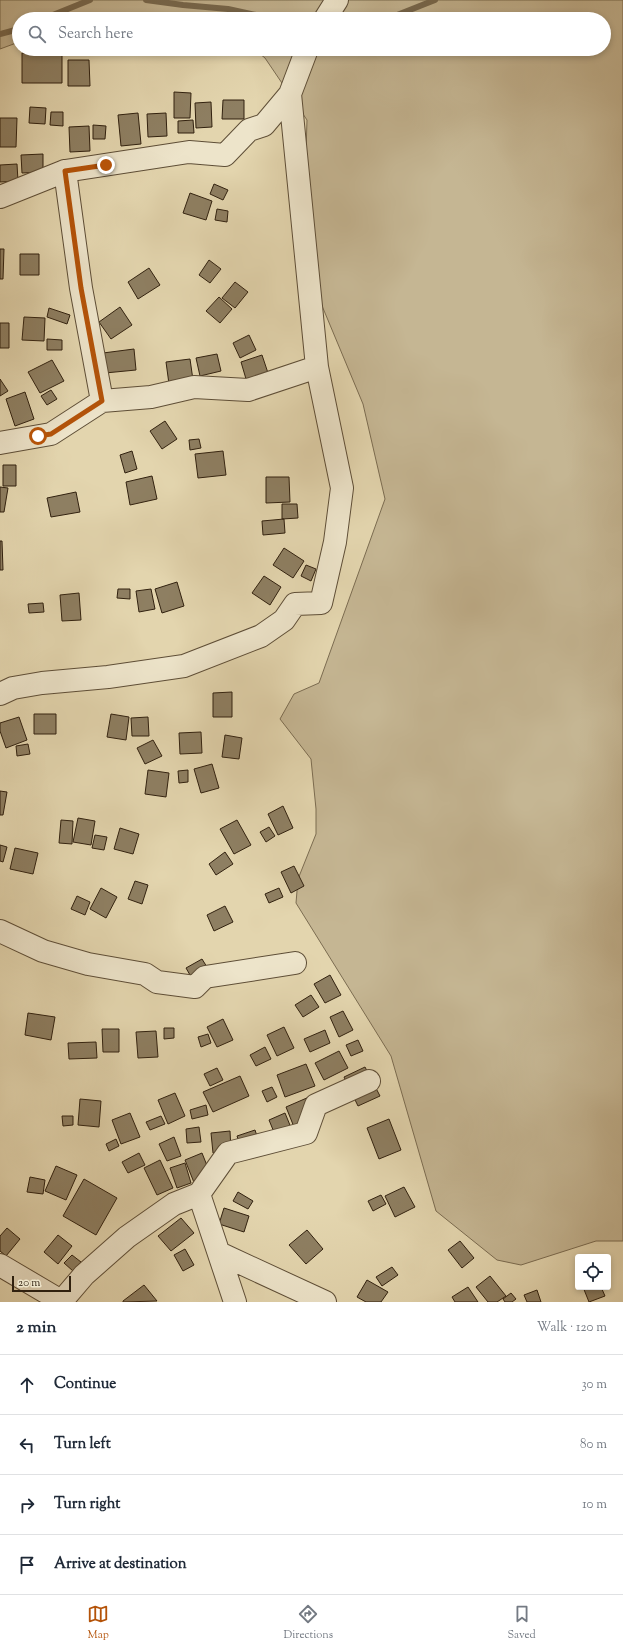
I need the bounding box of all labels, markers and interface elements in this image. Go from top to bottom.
search box [12,12,611,56]
icon: search [26,23,48,45]
text: Search here [58,24,133,45]
route end [97,156,115,174]
route start [29,427,47,445]
map controls [575,1254,611,1290]
button: locate [575,1254,611,1290]
scale bar [12,1274,71,1293]
text: 20 m [18,1275,40,1291]
text: 2 min [16,1316,57,1340]
text: Walk · 120 m [537,1319,607,1337]
icon: ahead [16,1374,38,1396]
text: Continue [54,1374,116,1395]
text: 30 m [581,1376,607,1394]
icon: left [16,1434,38,1456]
text: Turn left [54,1434,111,1455]
text: 80 m [580,1436,607,1454]
icon: right [16,1494,38,1516]
text: Turn right [54,1494,120,1515]
text: 10 m [582,1496,607,1514]
icon: arrive [16,1554,38,1576]
text: Arrive at destination [54,1554,187,1575]
tab: Map [87,1603,109,1643]
tab: Directions [284,1603,333,1643]
tab: Saved [508,1603,536,1643]

